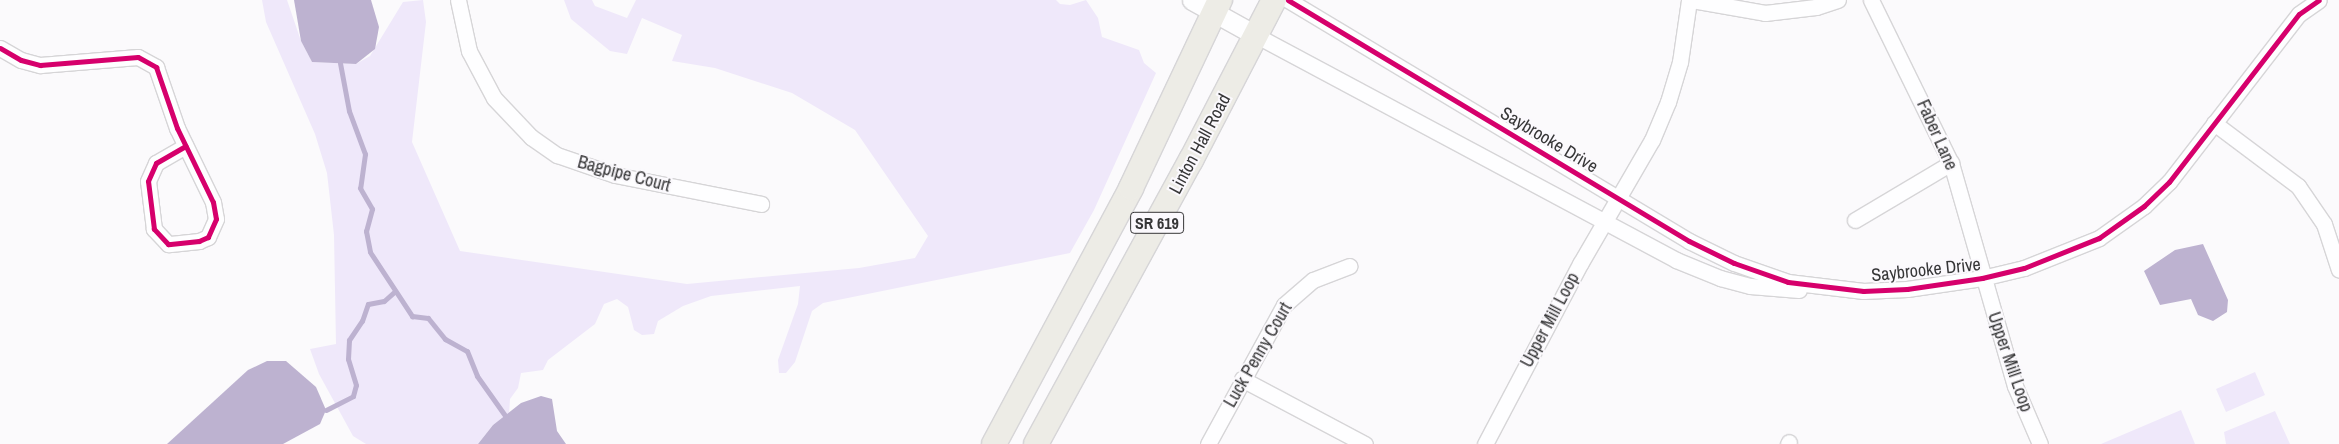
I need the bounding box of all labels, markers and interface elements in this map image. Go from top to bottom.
street label: Linton Hall Road [1165,90,1235,198]
street label: Faber Lane [1912,96,1962,174]
street label: Saybrooke Drive [1496,102,1602,178]
street label: Bagpipe Court [575,151,673,197]
road number: SR 619 [1130,210,1184,237]
street label: Saybrooke Drive [1870,254,1982,286]
street label: Upper Mill Loop [1516,269,1584,371]
street label: Luck Penny Court [1219,299,1297,411]
street label: Upper Mill Loop [1983,309,2037,415]

